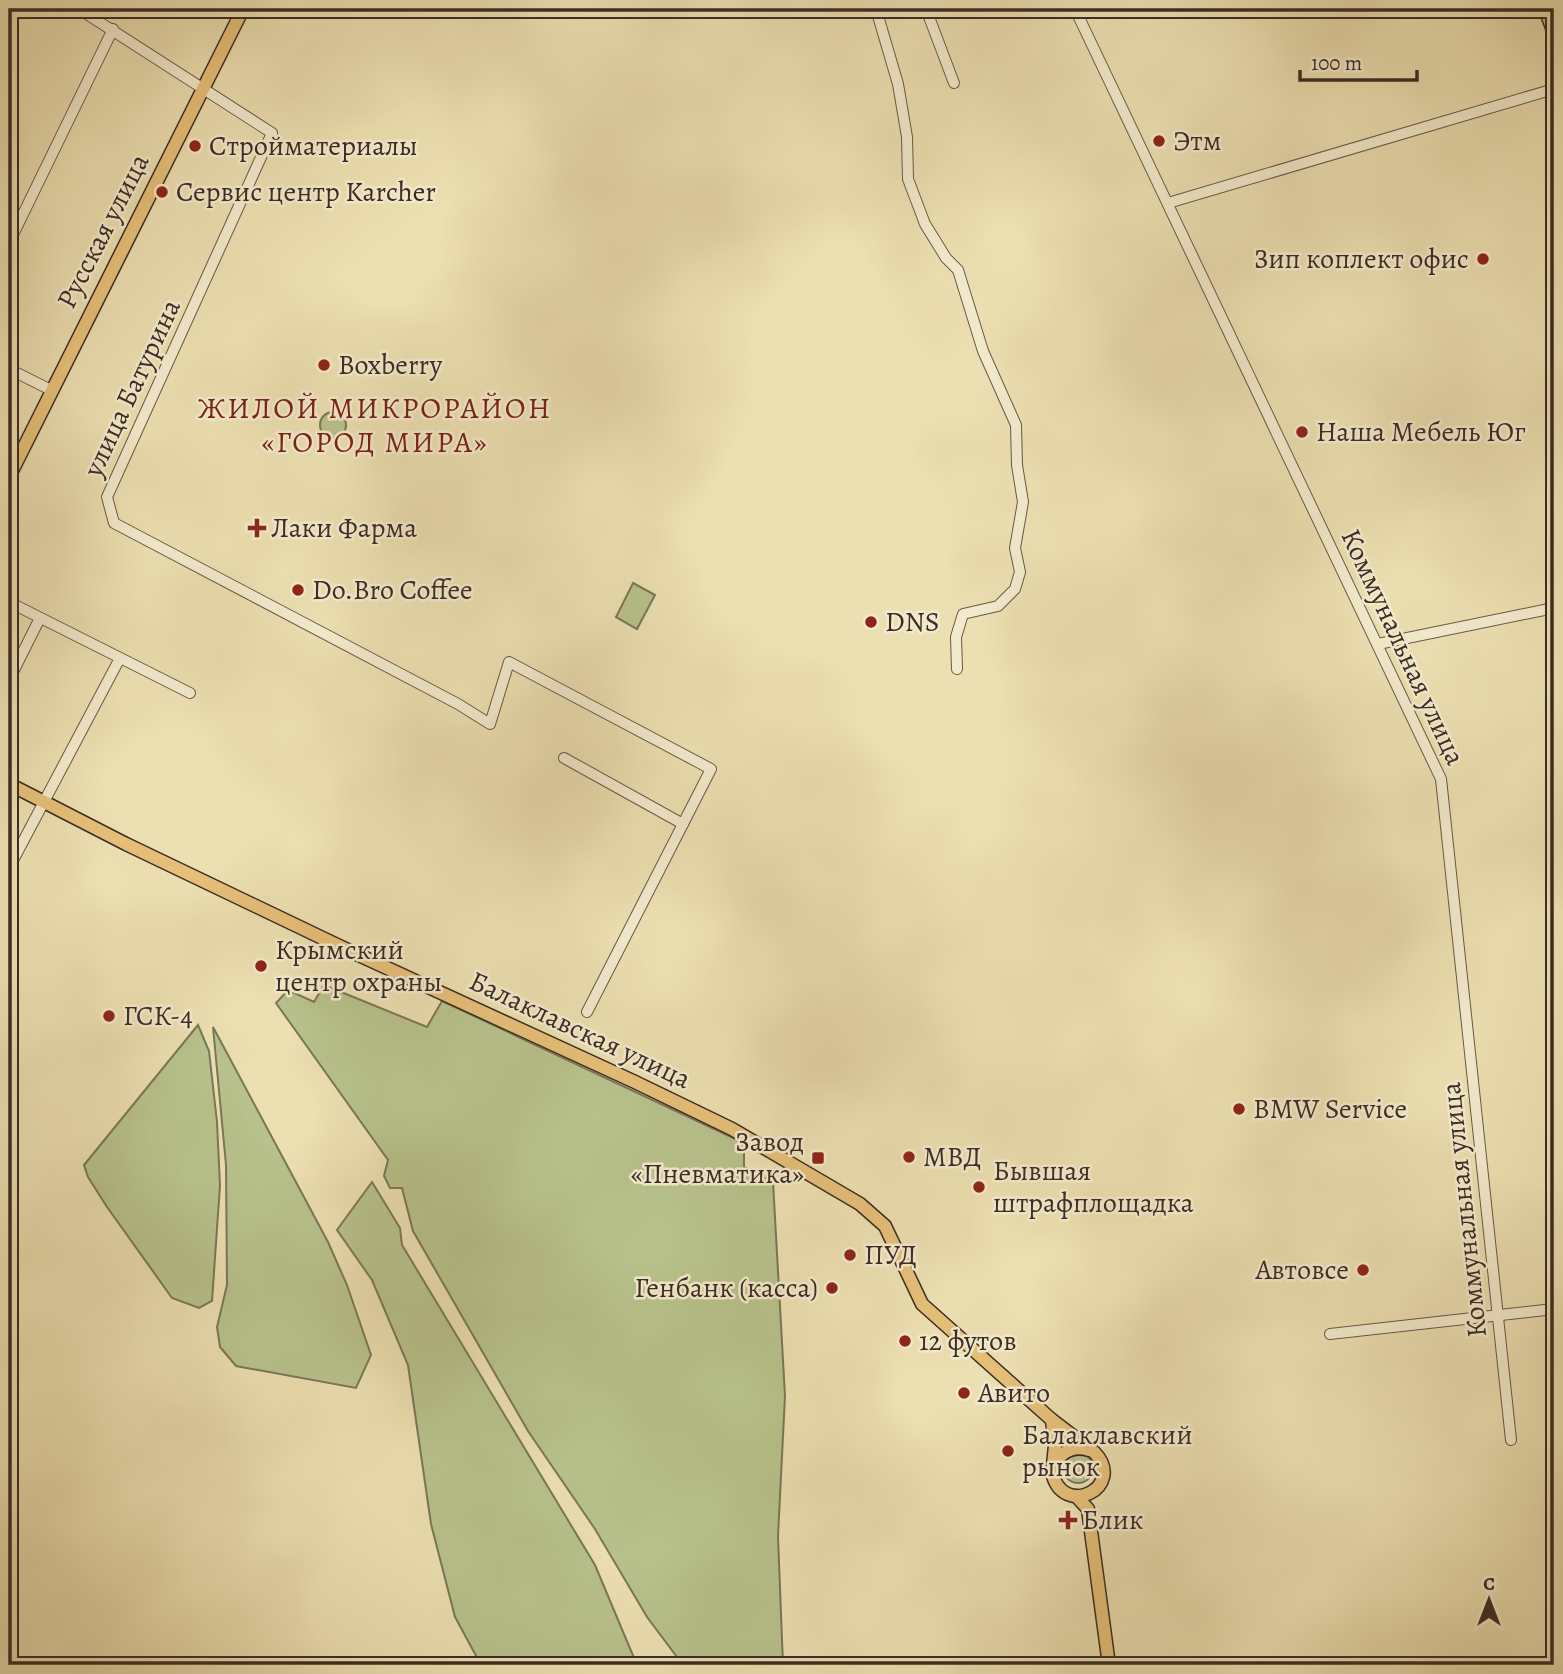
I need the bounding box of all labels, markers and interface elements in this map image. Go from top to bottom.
scale bar [1300,38,1418,82]
text: 100 m [1311,49,1362,77]
place label: Этм [1173,122,1221,160]
place label: Стройматериалы [209,127,418,165]
marker: Этм [1151,133,1167,149]
marker: Стройматериалы [187,138,203,154]
street label: Русская улица [48,147,158,315]
place label: Сервис центр Karcher [176,173,436,211]
marker: Сервис центр Karcher [154,184,170,200]
place label: Зип коплект офис [1254,240,1469,278]
marker: Зип коплект офис [1475,251,1491,267]
street label: улица Батурина [74,293,190,484]
place label: Boxberry [338,346,443,384]
marker: Boxberry [316,357,332,373]
district label: ЖИЛОЙ МИКРОРАЙОН «ГОРОД МИРА» [198,388,552,462]
place label: Наша Мебель Юг [1316,413,1526,451]
marker: Наша Мебель Юг [1294,424,1310,440]
place label: Лаки Фарма [271,509,417,547]
marker: Лаки Фарма [249,520,265,536]
street label: Коммунальная улица [1332,523,1474,771]
place label: Do.Bro Coffee [312,571,473,609]
marker: Do.Bro Coffee [290,582,306,598]
place label: DNS [885,603,940,641]
marker: DNS [863,614,879,630]
place label: Крымский центр охраны [275,931,442,1001]
marker: Крымский центр охраны [253,958,269,974]
street label: Балаклавская улица [463,962,697,1098]
place label: ГСК-4 [123,997,193,1035]
marker: ГСК-4 [101,1008,117,1024]
street label: Коммунальная улица [1432,1080,1496,1340]
place label: BMW Service [1253,1090,1407,1128]
marker: BMW Service [1231,1101,1247,1117]
place label: Завод «Пневматика» [631,1123,804,1193]
place label: МВД [923,1138,981,1176]
marker: МВД [901,1149,917,1165]
marker: Завод «Пневматика» [810,1150,826,1166]
place label: Бывшая штрафплощадка [993,1152,1194,1222]
marker: Бывшая штрафплощадка [971,1179,987,1195]
place label: ПУД [864,1236,917,1274]
marker: ПУД [842,1247,858,1263]
place label: Автовсе [1255,1251,1349,1289]
marker: Автовсе [1355,1262,1371,1278]
place label: Генбанк (касса) [634,1269,818,1307]
marker: Генбанк (касса) [824,1280,840,1296]
place label: 12 футов [919,1322,1017,1360]
marker: 12 футов [897,1333,913,1349]
place label: Авито [977,1374,1050,1412]
marker: Авито [956,1385,972,1401]
place label: Балаклавский рынок [1022,1416,1193,1486]
marker: Балаклавский рынок [1000,1443,1016,1459]
place label: Блик [1082,1501,1144,1539]
marker: Блик [1060,1512,1076,1528]
north arrow [1454,1566,1524,1636]
text: С [1483,1571,1495,1597]

